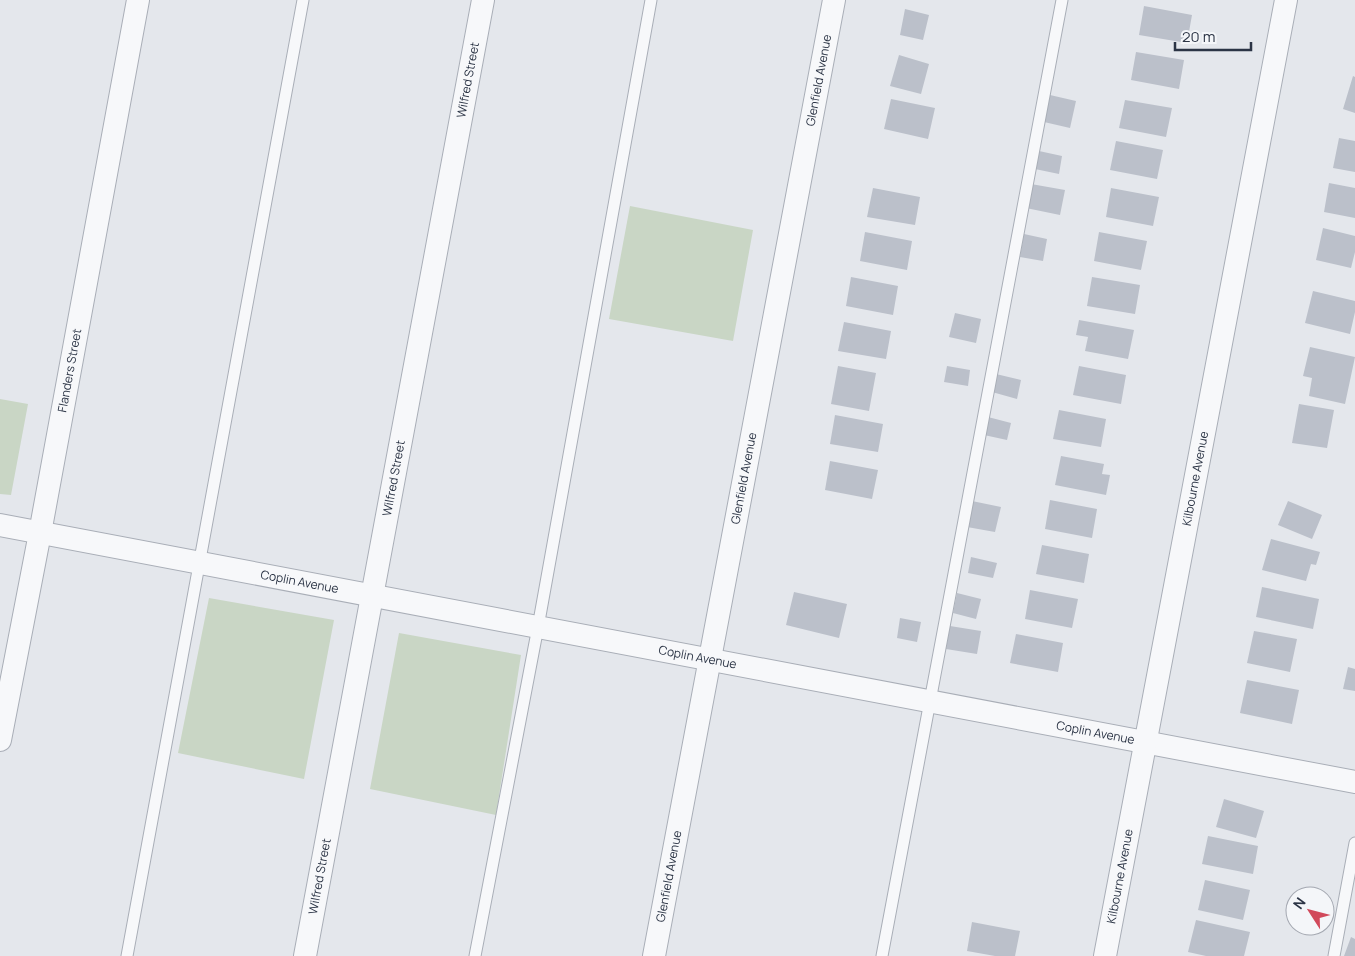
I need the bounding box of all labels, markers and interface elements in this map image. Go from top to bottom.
scale bar [1175,20,1251,52]
text: 20 m [1182,26,1215,47]
street label: Glenfield Avenue [801,33,835,128]
street label: Wilfred Street [452,40,483,119]
street label: Flanders Street [53,327,85,414]
street label: Kilbourne Avenue [1178,430,1212,527]
street label: Glenfield Avenue [726,431,760,526]
street label: Wilfred Street [378,439,409,517]
street label: Coplin Avenue [259,566,340,597]
street label: Coplin Avenue [657,641,738,673]
street label: Coplin Avenue [1055,717,1136,748]
street label: Kilbourne Avenue [1102,828,1137,925]
street label: Glenfield Avenue [652,829,685,924]
street label: Wilfred Street [304,837,335,916]
north arrow [1285,886,1335,936]
text: N [1288,893,1310,913]

